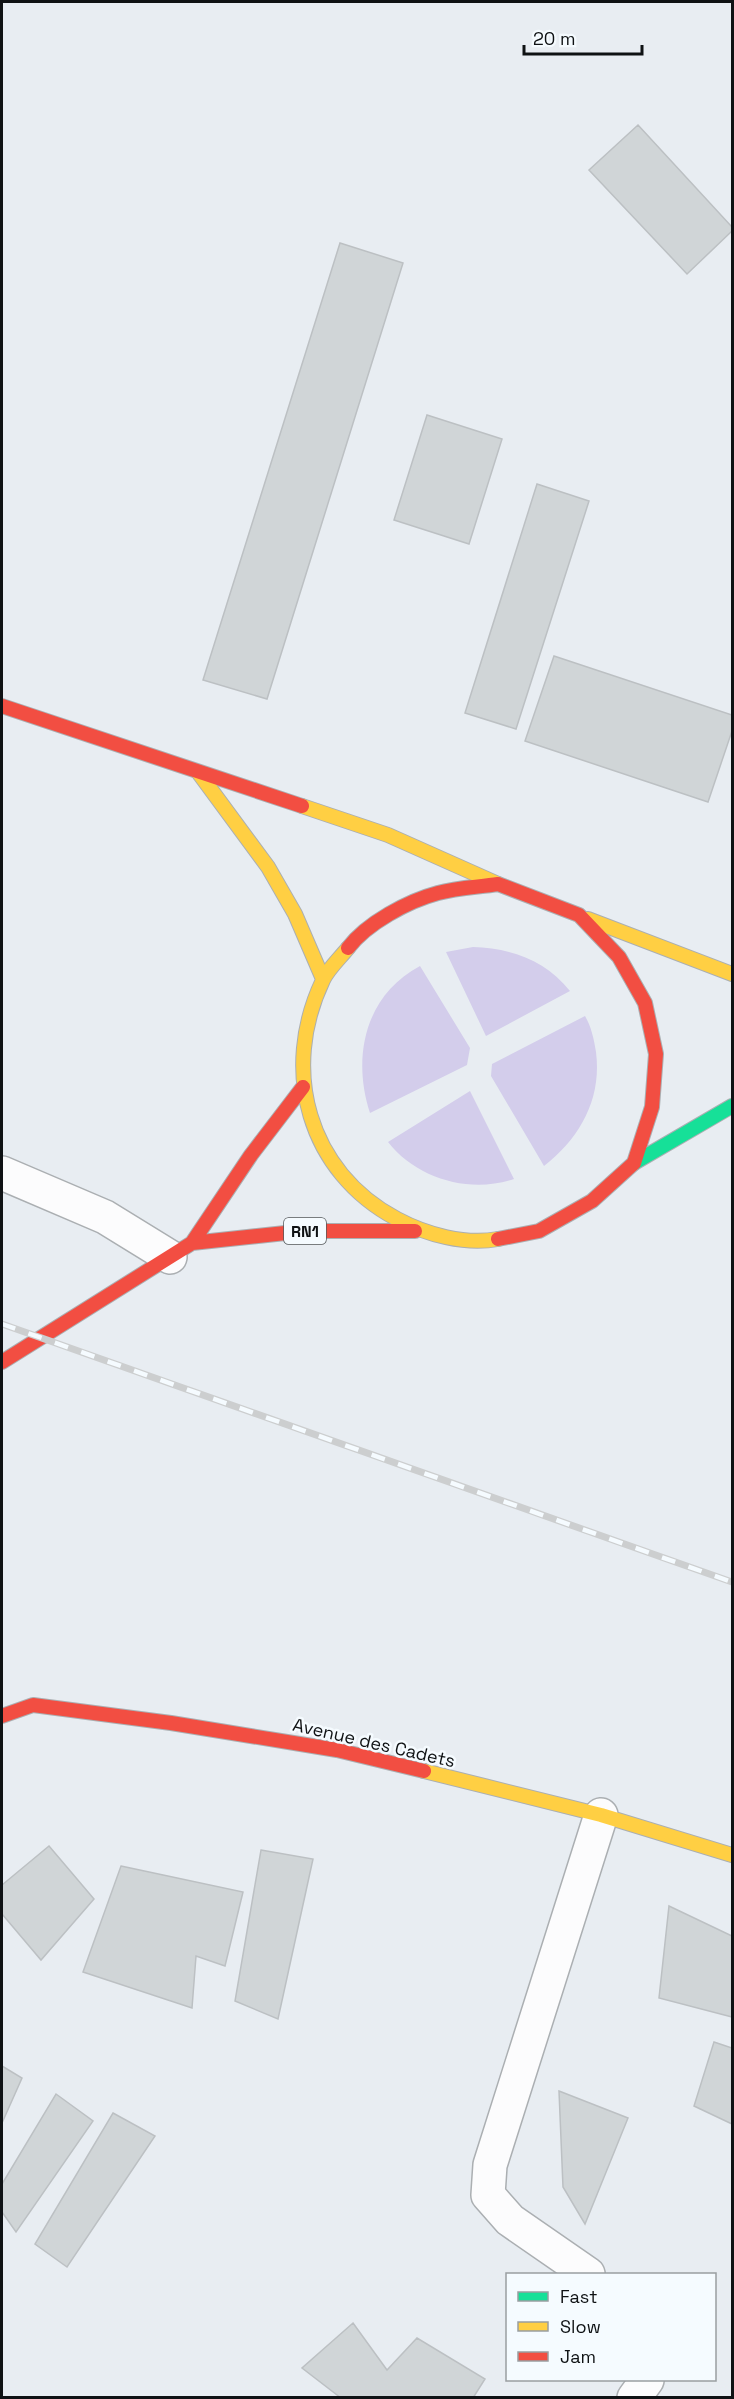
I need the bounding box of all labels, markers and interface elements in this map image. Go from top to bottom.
scale bar [524,18,642,56]
text: 20 m [533,27,576,50]
road number: RN1 [284,1218,326,1244]
street label: Avenue des Cadets [291,1713,458,1772]
legend [506,2273,716,2381]
text: Fast [560,2285,597,2308]
text: Slow [560,2315,601,2338]
text: Jam [560,2345,596,2368]

